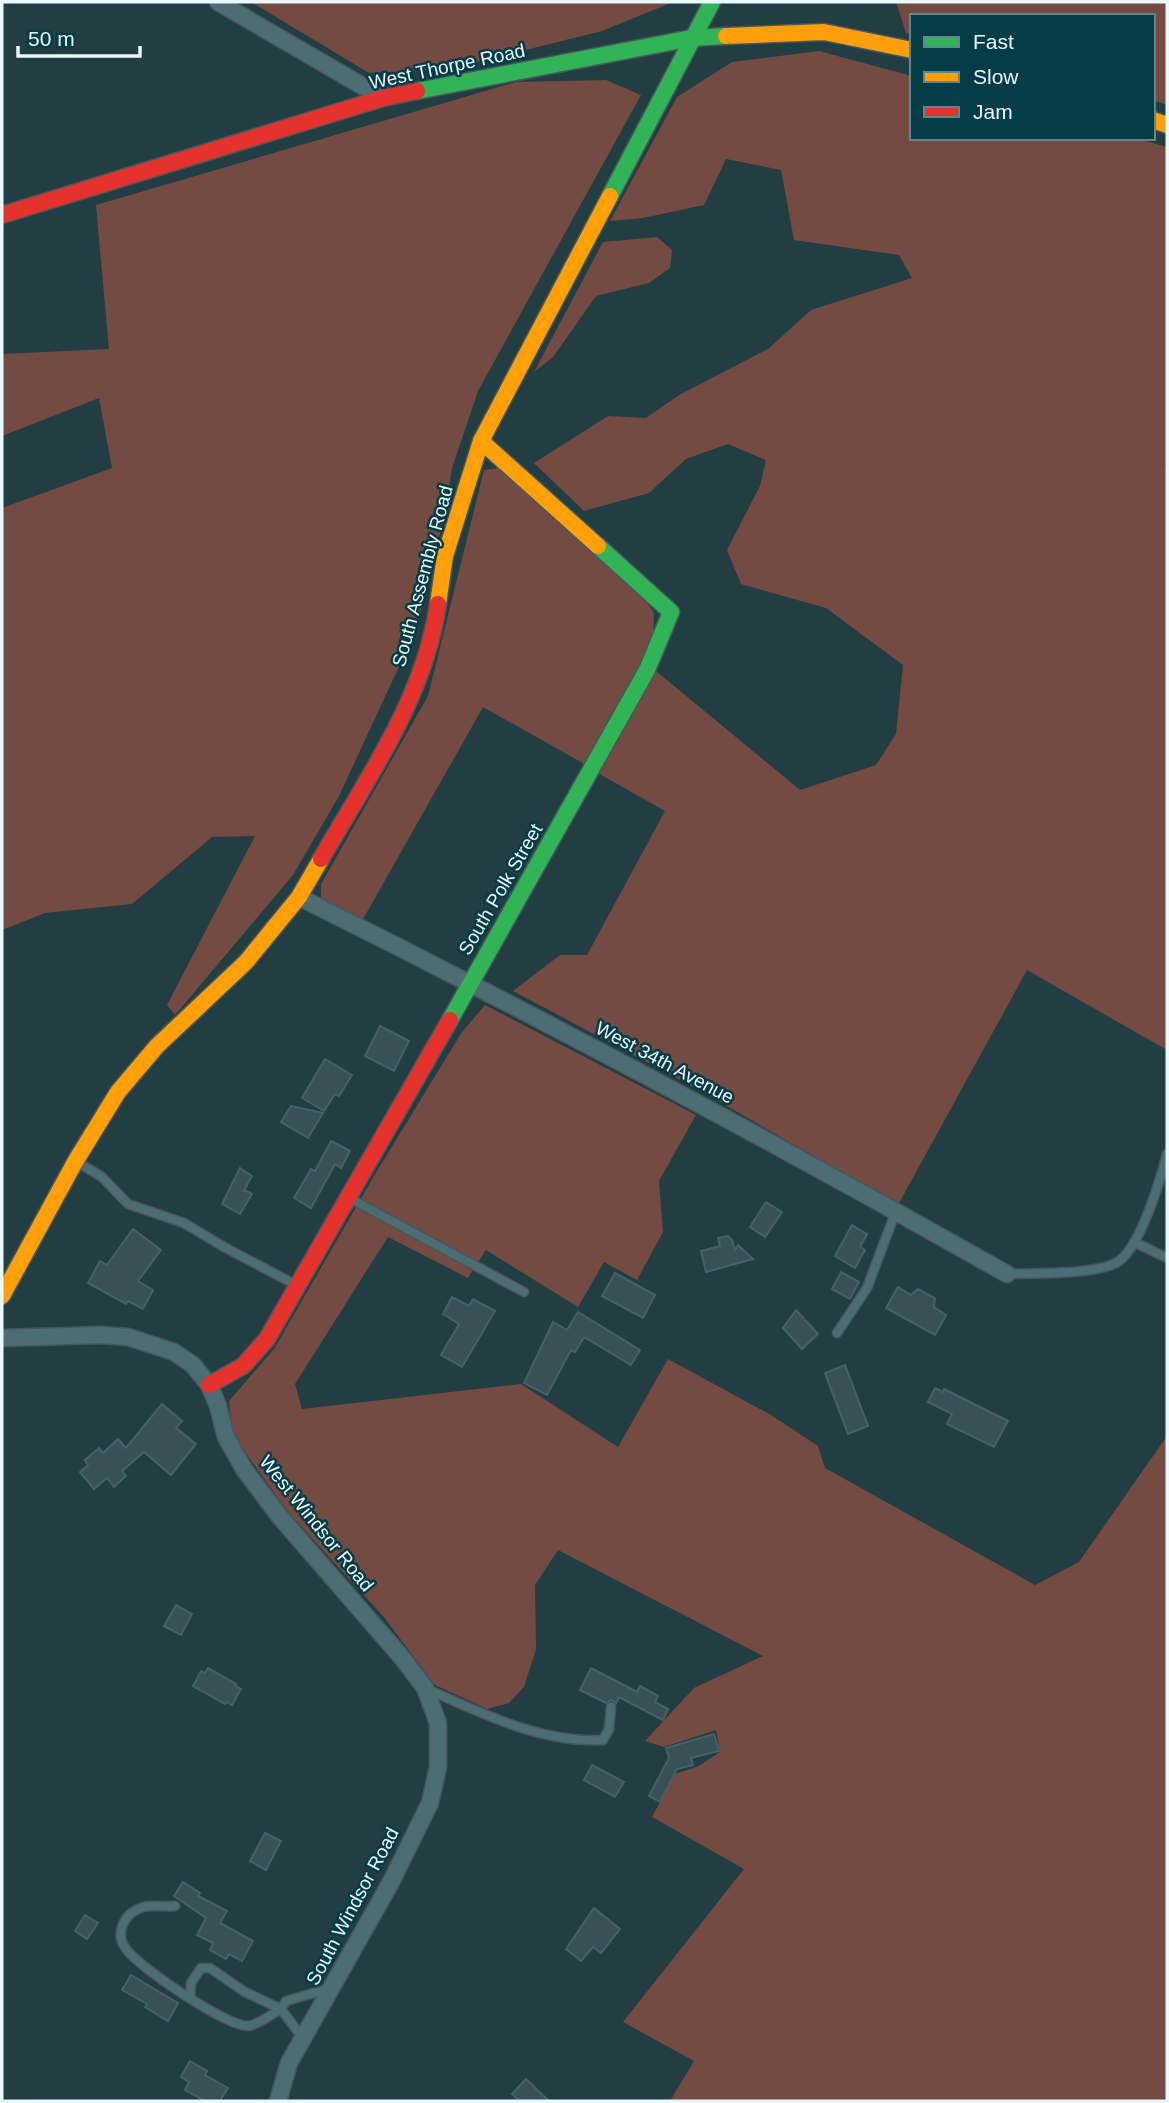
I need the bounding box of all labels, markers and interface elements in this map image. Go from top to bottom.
scale bar [18,14,140,58]
legend [910,14,1155,140]
text: 50 m [28,27,75,50]
text: Fast [973,30,1014,53]
street label: West Thorpe Road [367,40,527,93]
text: Slow [973,65,1019,88]
text: Jam [973,100,1013,123]
street label: South Assembly Road [388,483,457,669]
street label: South Polk Street [454,819,547,959]
street label: West 34th Avenue [592,1017,737,1108]
street label: West Windsor Road [255,1451,378,1595]
street label: South Windsor Road [302,1824,403,1989]

